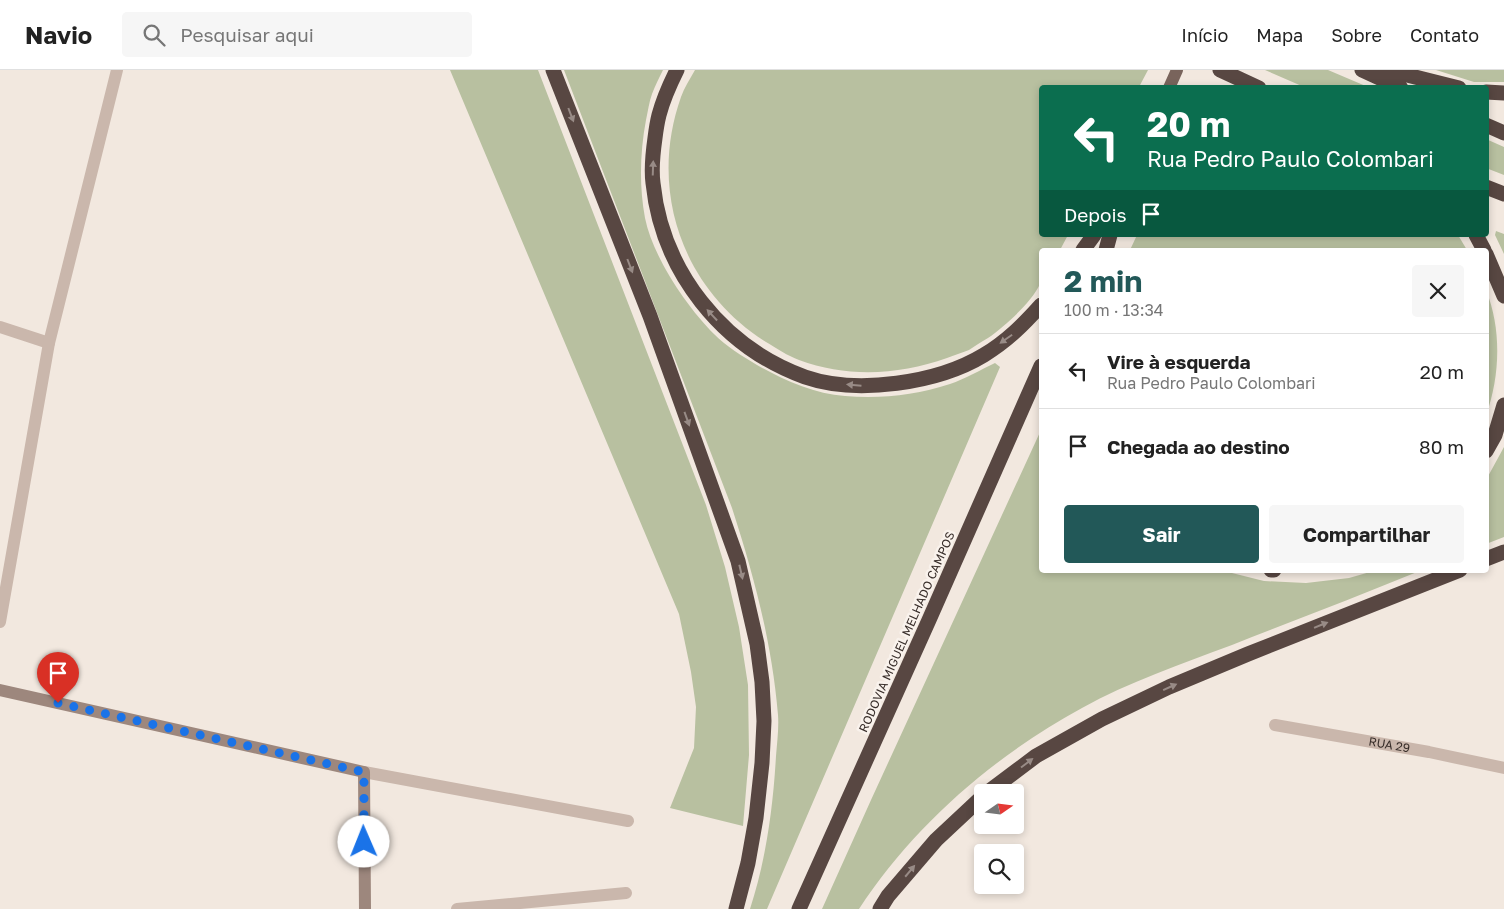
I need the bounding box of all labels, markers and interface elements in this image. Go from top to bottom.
search box [122,12,472,57]
text: Navio [25,20,92,49]
icon: search [140,21,168,49]
text: Pesquisar aqui [180,23,314,46]
text: Início [1181,24,1228,46]
text: Mapa [1256,24,1303,46]
text: Sobre [1331,24,1382,46]
text: Contato [1410,24,1479,46]
text: 20 m [1147,103,1230,145]
icon: left [1064,105,1129,170]
one-way arrow [567,108,575,123]
text: Rua Pedro Paulo Colombari [1147,145,1434,172]
one-way arrow [649,160,657,176]
icon: arrive [1137,200,1165,228]
text: Depois [1064,203,1127,226]
one-way arrow [627,259,635,274]
text: 2 min [1064,263,1142,299]
button: close [1412,265,1464,317]
text: 100 m · 13:34 [1064,300,1164,320]
one-way arrow [706,309,718,321]
one-way arrow [999,334,1013,344]
text: Vire à esquerda [1107,350,1250,373]
icon: left [1064,357,1092,385]
text: 20 m [1420,360,1464,383]
text: Rua Pedro Paulo Colombari [1107,373,1316,393]
one-way arrow [846,380,862,388]
one-way arrow [683,412,691,427]
icon: arrive [1064,432,1092,460]
text: Chegada ao destino [1107,435,1290,458]
text: 80 m [1419,435,1464,458]
button: Sair [1064,505,1259,563]
button: Compartilhar [1269,505,1464,563]
street label: RODOVIA MIGUEL MELHADO CAMPOS [855,529,958,734]
one-way arrow [737,565,745,580]
one-way arrow [1313,621,1328,628]
pin [37,652,79,703]
icon: arrive [44,659,72,687]
one-way arrow [1163,682,1177,690]
street label: RUA 29 [1367,734,1411,756]
one-way arrow [1020,758,1034,768]
north arrow [974,784,1024,834]
map controls [974,784,1024,894]
position arrow [337,815,389,867]
button: search [974,844,1024,894]
one-way arrow [904,864,915,877]

